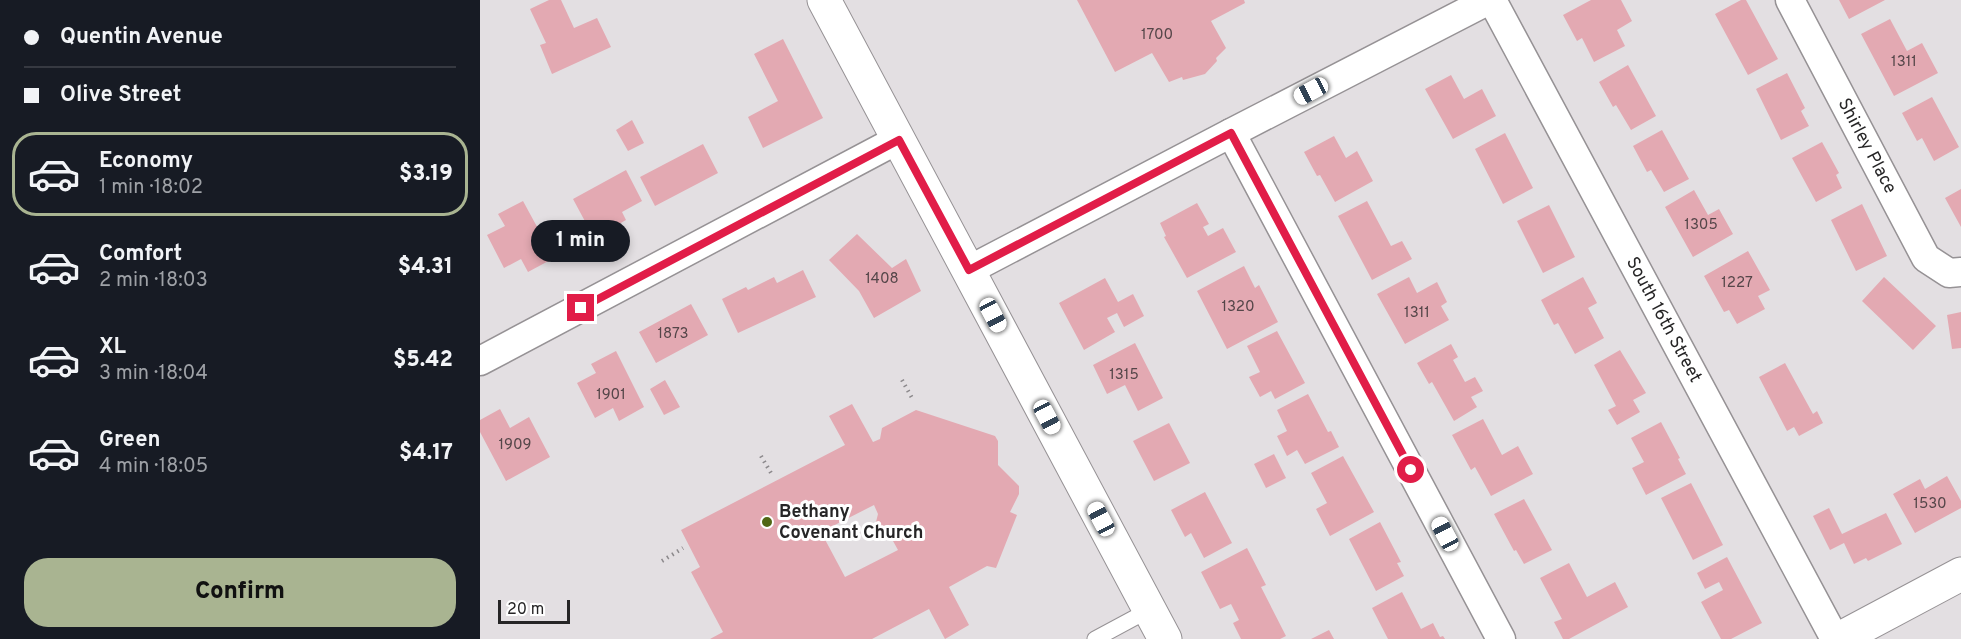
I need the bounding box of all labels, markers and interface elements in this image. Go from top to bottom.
text: Quentin Avenue [60,24,223,51]
house number: 1700 [1141,26,1173,45]
house number: 1311 [1891,53,1917,72]
car [1291,75,1331,107]
text: Olive Street [60,82,181,109]
street label: Shirley Place [1832,94,1902,198]
icon: car [27,147,81,201]
text: Economy [99,148,193,175]
text: $3.19 [399,161,453,188]
text: 1 min · 18:02 [99,175,203,201]
house number: 1305 [1684,216,1718,235]
callout: 1 min [531,221,630,263]
text: 1 min [556,228,605,254]
icon: car [27,240,81,294]
text: Comfort [99,241,182,268]
street label: South 16th Street [1621,253,1707,387]
text: $4.31 [398,254,453,281]
text: 2 min · 18:03 [99,268,208,294]
house number: 1408 [865,270,899,289]
house number: 1227 [1721,274,1753,293]
route end [567,294,594,321]
car [977,295,1009,335]
house number: 1320 [1221,298,1255,317]
house number: 1311 [1404,304,1430,323]
house number: 1873 [657,325,689,344]
icon: car [27,333,81,387]
text: XL [99,334,126,361]
text: $5.42 [393,347,453,374]
text: 3 min · 18:04 [99,361,208,387]
house number: 1315 [1109,366,1139,385]
house number: 1901 [596,386,626,405]
car [1031,397,1063,437]
icon: car [27,426,81,480]
text: Green [99,427,161,454]
house number: 1909 [498,436,532,455]
text: $4.17 [399,440,453,467]
text: 4 min · 18:05 [99,454,208,480]
route start [1397,456,1424,483]
house number: 1530 [1913,495,1947,514]
car [1085,499,1117,539]
place label: Bethany Covenant Church [779,501,923,545]
car [1429,514,1461,554]
marker: Bethany Covenant Church [760,515,774,529]
button: Confirm [24,558,456,627]
scale bar [498,597,570,624]
text: 20 m [507,600,544,620]

